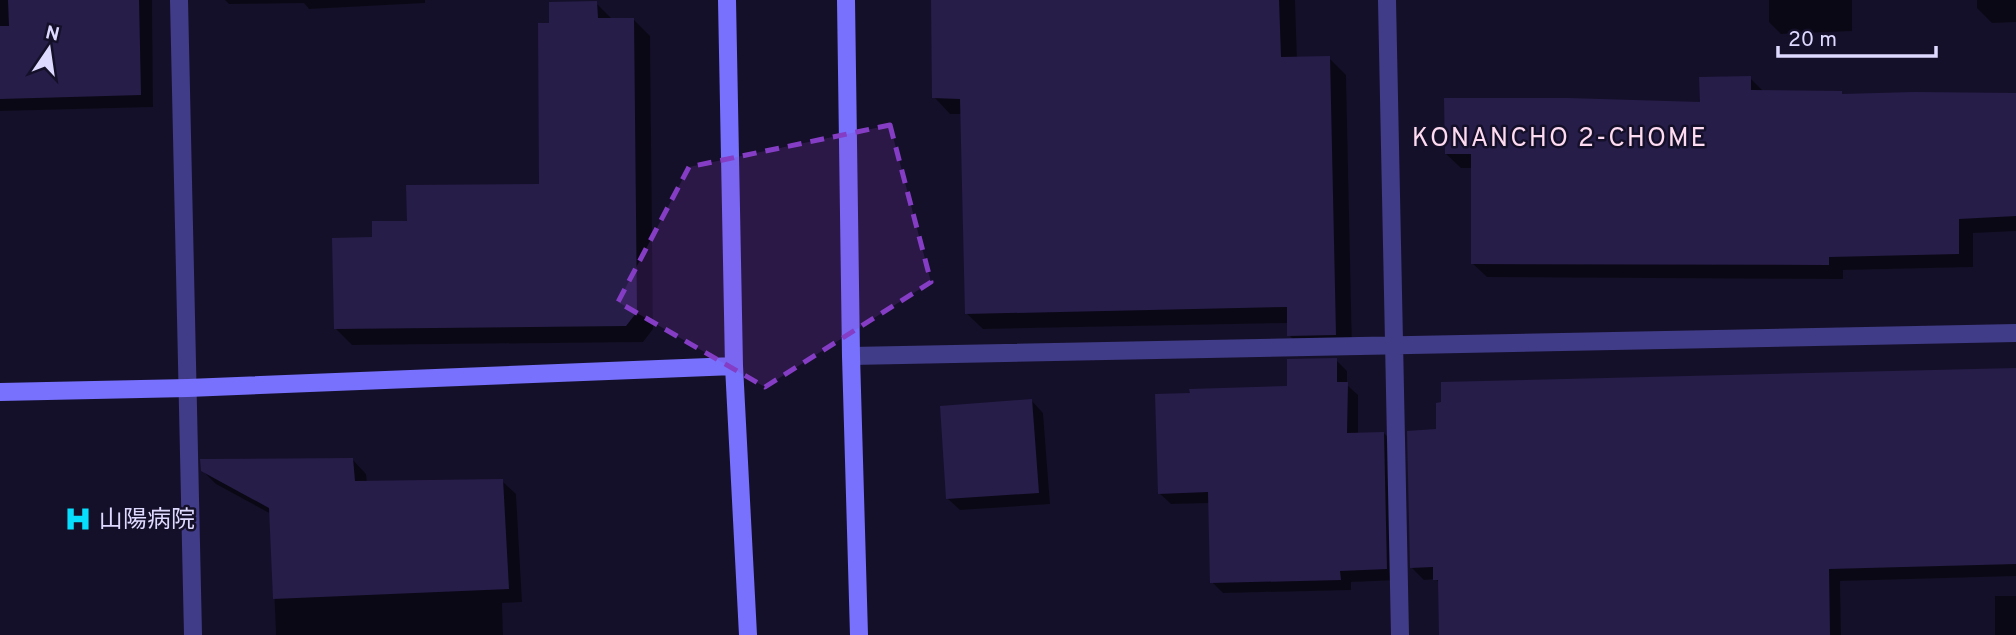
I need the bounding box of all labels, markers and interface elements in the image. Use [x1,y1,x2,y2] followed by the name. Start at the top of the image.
[14,14,84,84] north arrow
[1778,14,1936,58] scale bar
[43,21,62,48] text: N
[1788,27,1837,54] text: 20 m
[1412,123,1708,156] district label: KONANCHO 2-CHOME
[63,504,93,534] hospital icon: 山陽病院
[99,506,195,536] place label: 山陽病院

